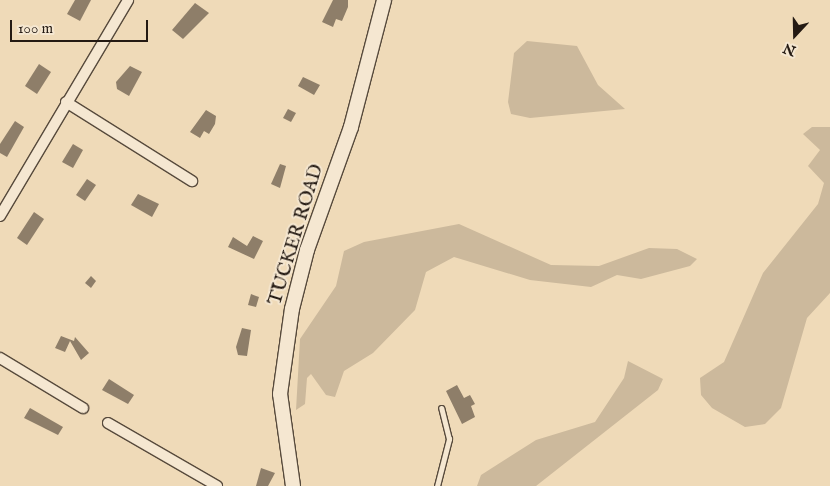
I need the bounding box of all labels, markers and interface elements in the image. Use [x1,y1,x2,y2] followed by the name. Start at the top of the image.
[12,10,150,42] scale bar
[770,10,820,60] north arrow
[18,19,53,38] text: 100 m
[781,38,799,60] text: N
[265,162,329,308] street label: TUCKER ROAD

